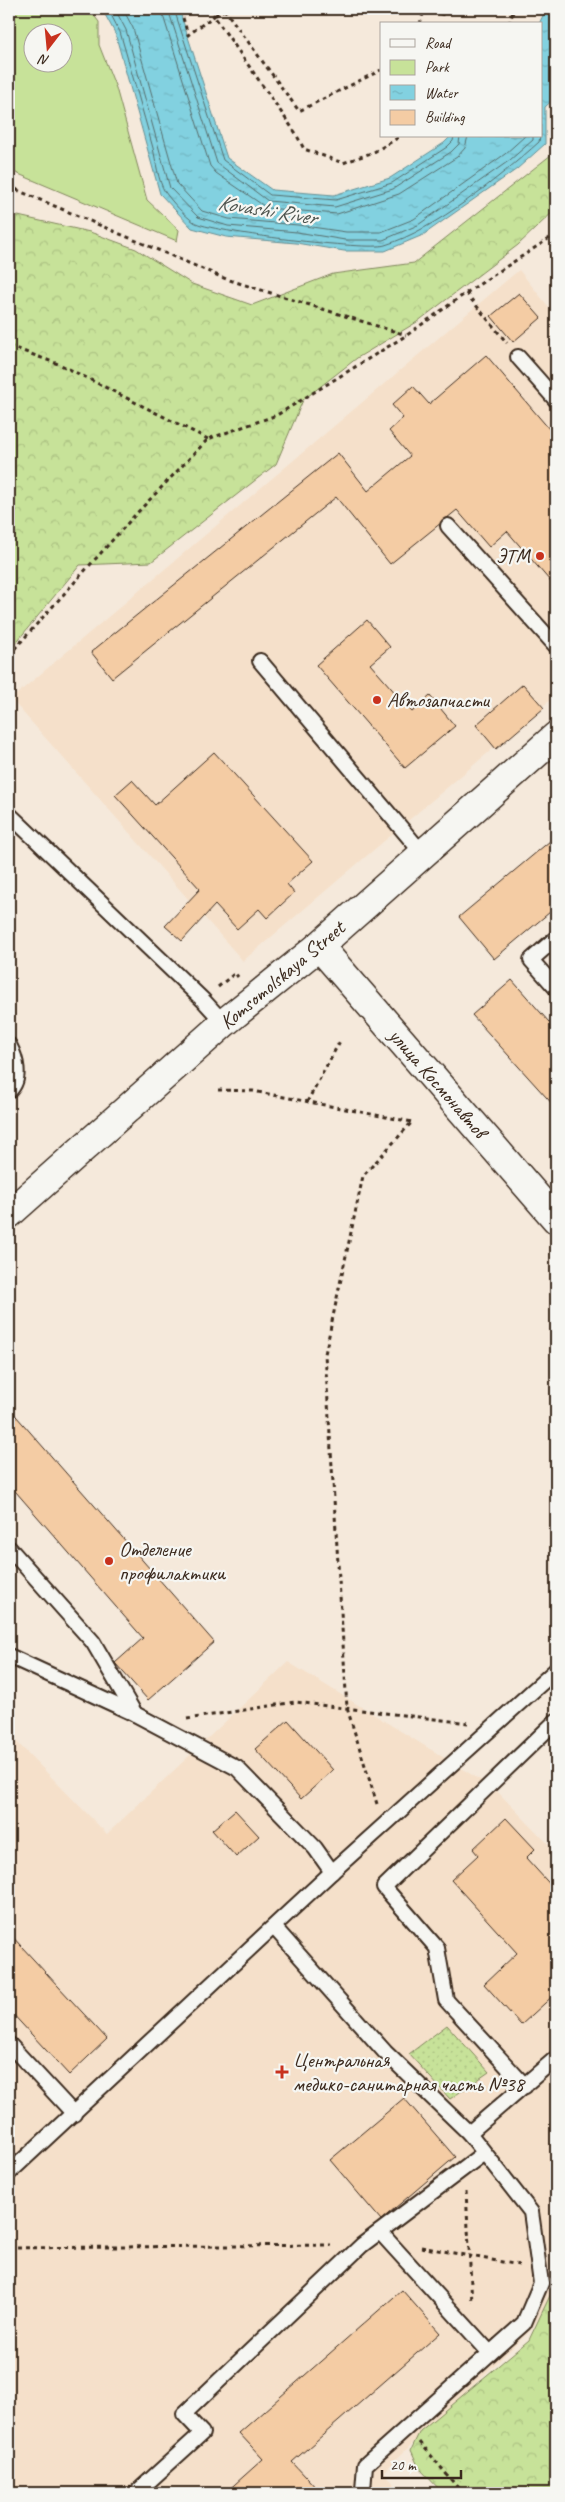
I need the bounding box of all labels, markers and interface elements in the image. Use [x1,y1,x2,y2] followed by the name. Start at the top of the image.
[22,22,72,72] north arrow
[380,22,542,138] legend
[425,34,452,53] text: Road
[36,50,51,69] text: N
[425,58,450,77] text: Park
[425,84,459,103] text: Water
[425,108,465,127] text: Building
[216,188,321,232] water label: Kovashi River
[496,543,532,569] place label: ЭТМ
[534,550,546,562] marker: ЭТМ
[387,687,490,713] place label: Автозапчасти
[371,694,383,706] marker: Автозапчасти
[214,914,351,1035] street label: Komsomolskaya Street
[382,1021,495,1146] street label: улица Космонавтов
[119,1536,227,1586] place label: Отделение профилактики
[103,1555,115,1567] marker: Отделение профилактики
[293,2047,527,2097] place label: Центральная медико-санитарная часть №38
[275,2065,289,2079] marker: Центральная медико-санитарная часть №38
[382,2447,461,2479] scale bar
[390,2456,417,2475] text: 20 m

